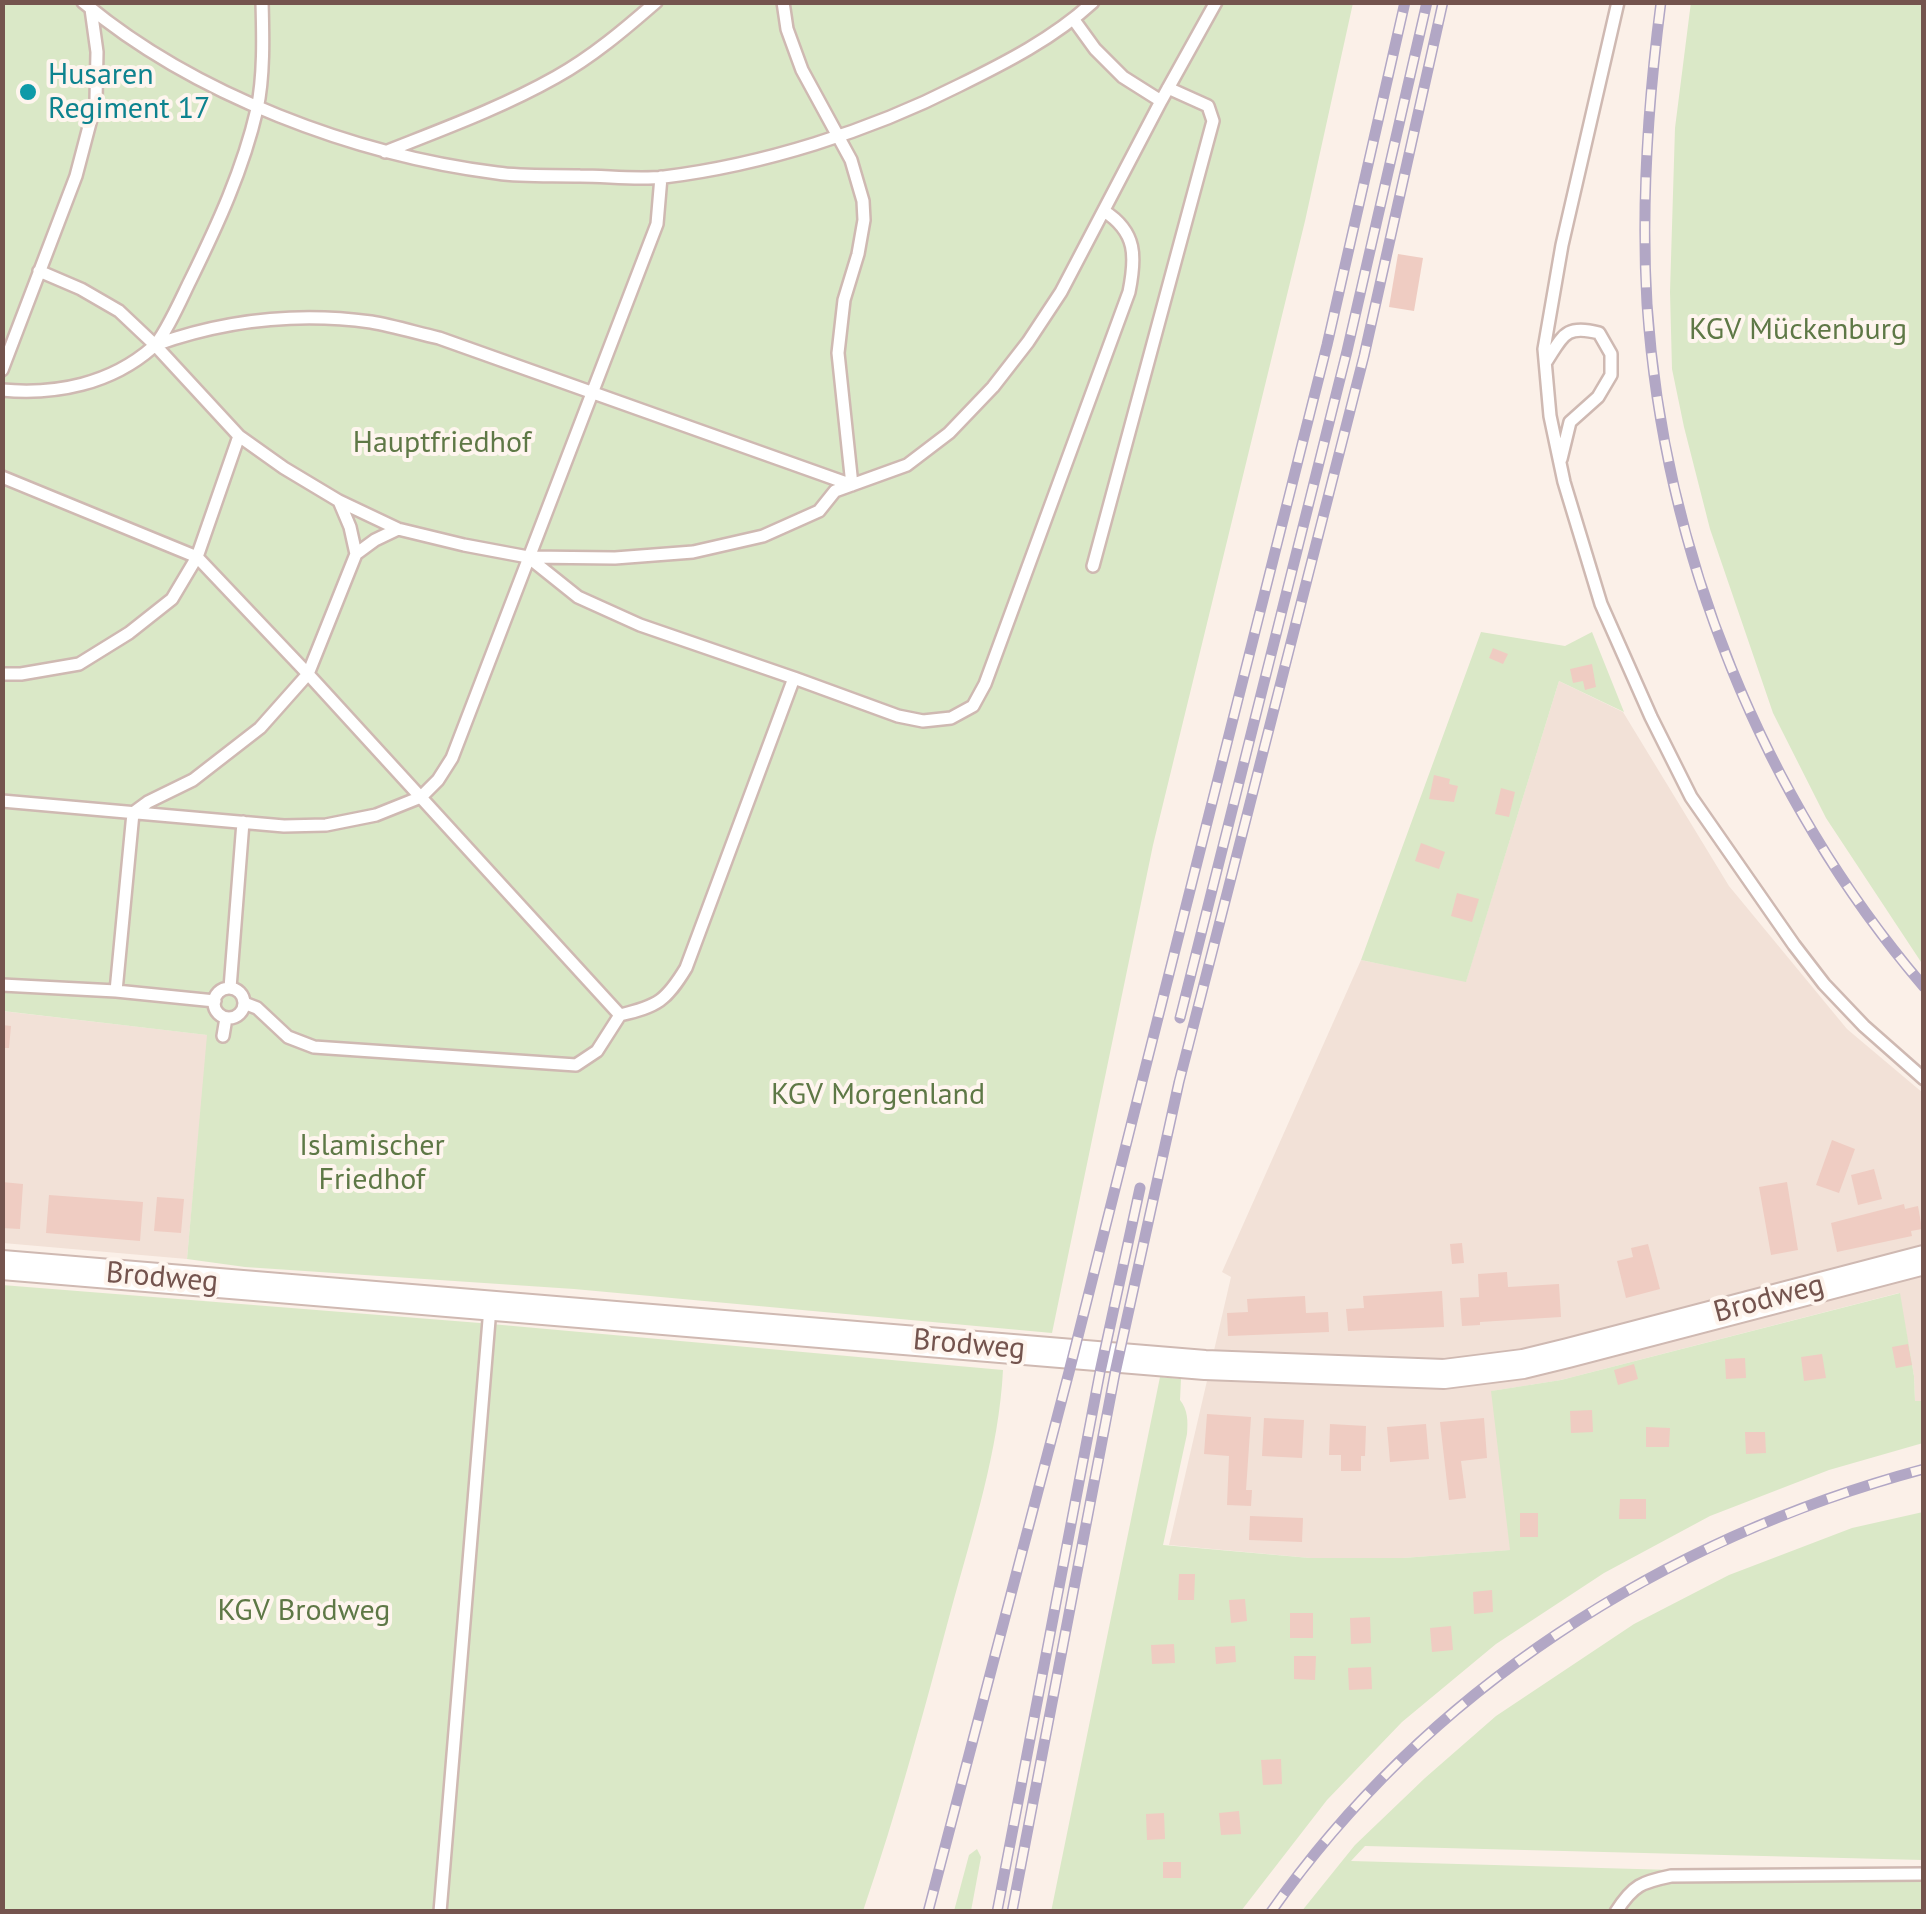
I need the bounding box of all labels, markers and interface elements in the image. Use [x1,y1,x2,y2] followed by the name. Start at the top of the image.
[48,57,210,128] place label: Husaren Regiment 17
[17,81,39,103] marker: Husaren Regiment 17
[1689,312,1907,348] park label: KGV Mückenburg
[353,425,531,461] park label: Hauptfriedhof
[771,1077,985,1113] park label: KGV Morgenland
[299,1128,445,1198] park label: Islamischer Friedhof
[104,1255,220,1301] street label: Brodweg
[1710,1267,1828,1331] street label: Brodweg
[911,1322,1027,1368] street label: Brodweg
[218,1593,390,1629] park label: KGV Brodweg

